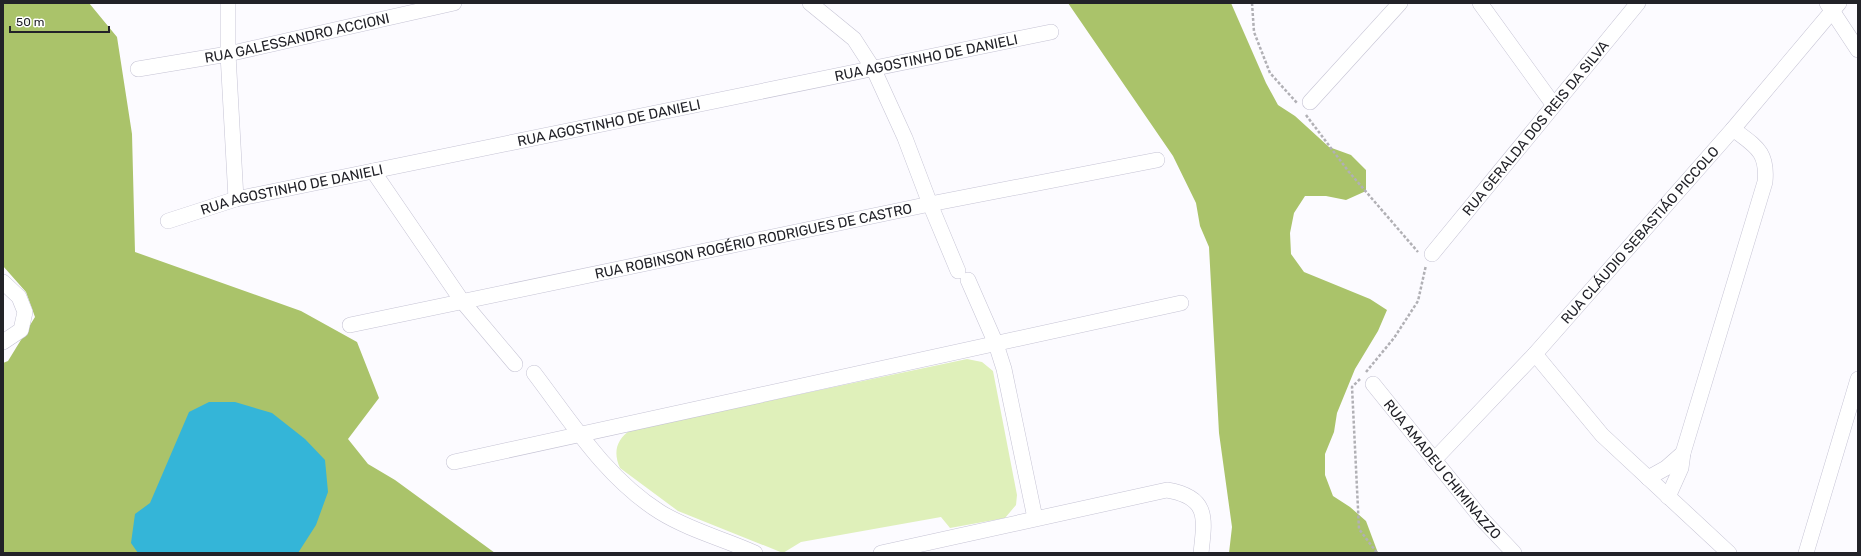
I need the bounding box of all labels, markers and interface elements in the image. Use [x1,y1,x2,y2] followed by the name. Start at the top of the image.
[10,8,109,34] scale bar
[203,10,391,67] street label: RUA GALESSANDRO ACCIONI
[16,15,44,29] text: 50 m
[833,31,1019,85] street label: RUA AGOSTINHO DE DANIELI
[1459,37,1613,219] street label: RUA GERALDA DOS REIS DA SILVA
[516,96,702,150] street label: RUA AGOSTINHO DE DANIELI
[1558,143,1723,327] street label: RUA CLÁUDIO SEBASTIÁO PICCOLO
[199,161,385,219] street label: RUA AGOSTINHO DE DANIELI
[593,200,914,283] street label: RUA ROBINSON ROGÉRIO RODRIGUES DE CASTRO
[1380,396,1504,543] street label: RUA AMADEU CHIMINAZZO

